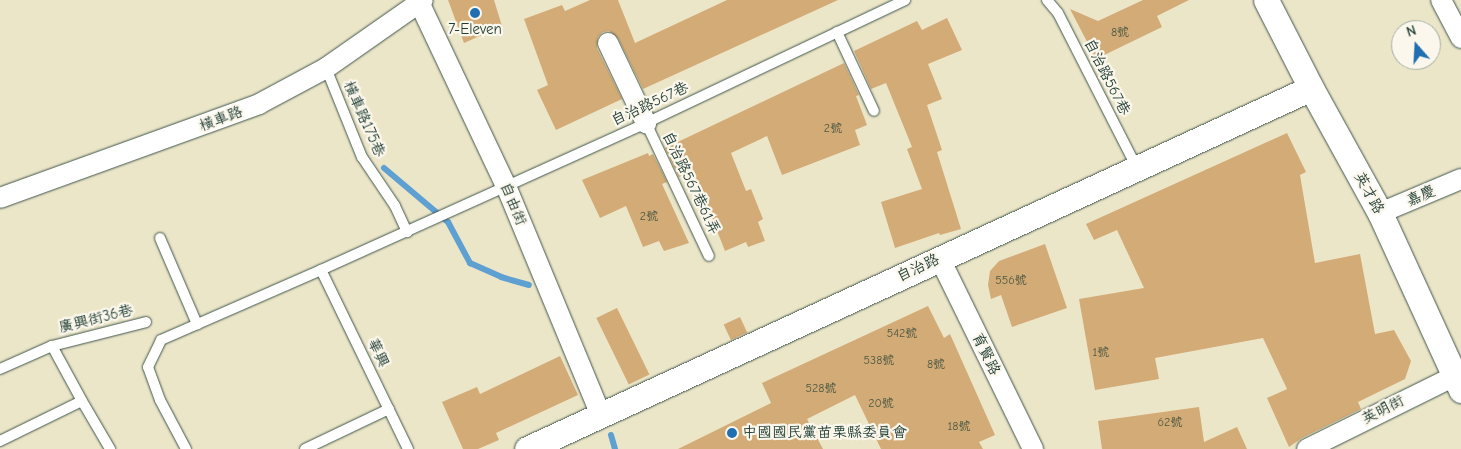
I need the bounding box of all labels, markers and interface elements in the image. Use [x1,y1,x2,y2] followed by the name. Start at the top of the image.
[469,7,481,19] marker: 7-Eleven
[1391,20,1441,70] north arrow
[448,21,502,39] place label: 7-Eleven
[1404,22,1418,41] text: N
[1111,26,1129,40] house number: 8號
[1080,36,1134,118] street label: 自治路567巷
[339,78,389,160] street label: 橫車路175巷
[608,78,692,130] street label: 自治路567巷
[197,103,245,135] street label: 橫車路
[824,122,842,136] house number: 2號
[658,129,724,237] street label: 自治路567巷61弄
[1350,169,1388,217] street label: 英才路
[496,180,530,228] street label: 自由街
[1404,182,1438,210] street label: 嘉慶
[640,210,658,224] house number: 2號
[894,250,942,286] street label: 自治路
[995,274,1027,288] house number: 556號
[57,301,135,337] street label: 廣興街36巷
[887,327,917,341] house number: 542號
[968,330,1004,378] street label: 育賢路
[363,336,393,370] street label: 華興
[1093,346,1109,360] house number: 1號
[864,354,894,368] house number: 538號
[927,358,945,372] house number: 8號
[806,382,836,396] house number: 528號
[1359,392,1407,428] street label: 英明街
[868,397,894,411] house number: 20號
[1158,416,1182,430] house number: 62號
[948,420,970,434] house number: 18號
[742,424,907,442] place label: 中國國民黨苗栗縣委員會
[726,427,738,439] marker: 中國國民黨苗栗縣委員會

